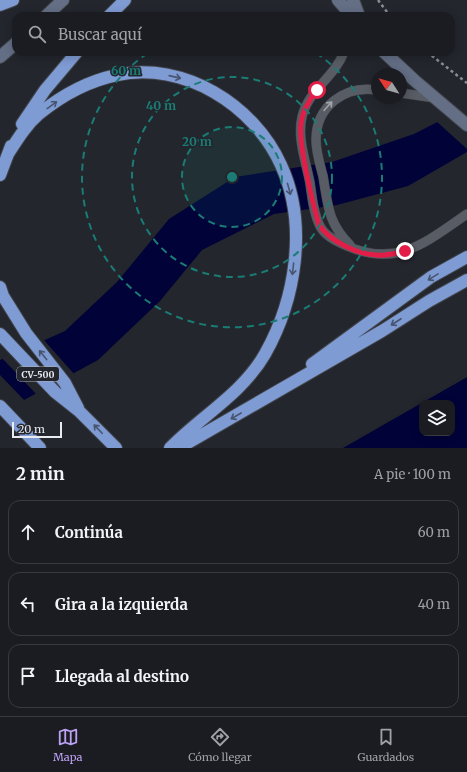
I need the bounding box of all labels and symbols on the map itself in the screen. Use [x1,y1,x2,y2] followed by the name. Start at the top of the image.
[111,63,141,78] text: 60 m
[371,68,407,104] north arrow
[168,74,181,82] one-way arrow
[308,81,326,99] route start
[146,98,176,113] text: 40 m
[47,100,58,109] one-way arrow
[324,101,333,111] one-way arrow
[182,134,212,149] text: 20 m
[225,170,239,184] centre of rings
[286,182,293,195] one-way arrow
[396,242,414,260] route end
[289,262,297,275] one-way arrow
[427,273,439,281] one-way arrow
[390,319,402,327] one-way arrow
[38,350,47,361] one-way arrow
[17,367,59,381] road number: CV-500
[230,413,242,421] one-way arrow
[12,420,62,439] scale bar
[93,424,102,434] one-way arrow

